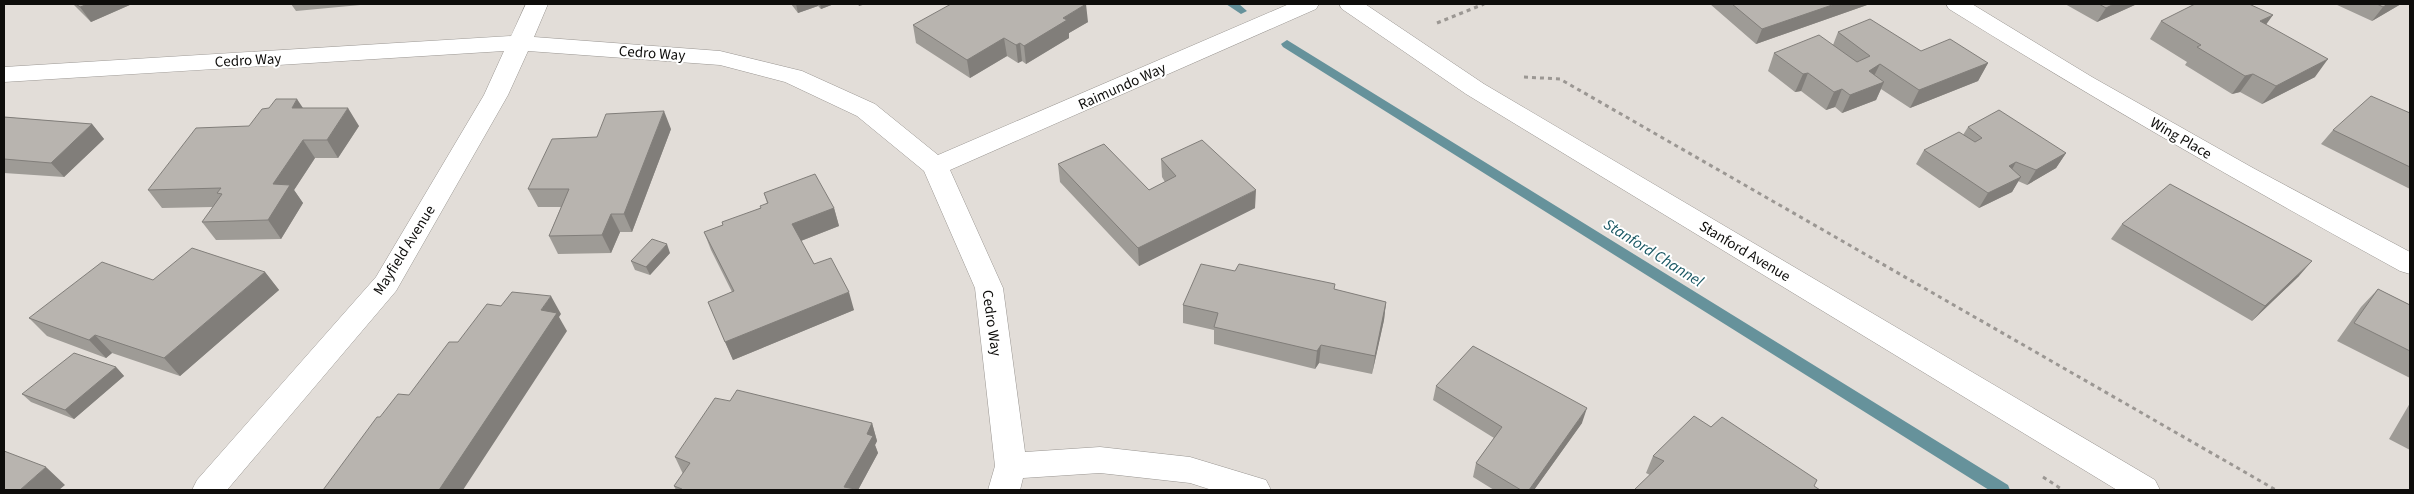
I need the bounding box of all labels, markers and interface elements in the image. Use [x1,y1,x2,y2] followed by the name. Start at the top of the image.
[618,41,686,66] street label: Cedro Way
[214,48,282,73] street label: Cedro Way
[1075,58,1169,115] street label: Raimundo Way
[2146,112,2215,165] street label: Wing Place
[368,201,440,299] street label: Mayfield Avenue
[1599,213,1708,292] water label: Stanford Channel
[1695,216,1794,287] street label: Stanford Avenue
[976,289,1007,358] street label: Cedro Way

